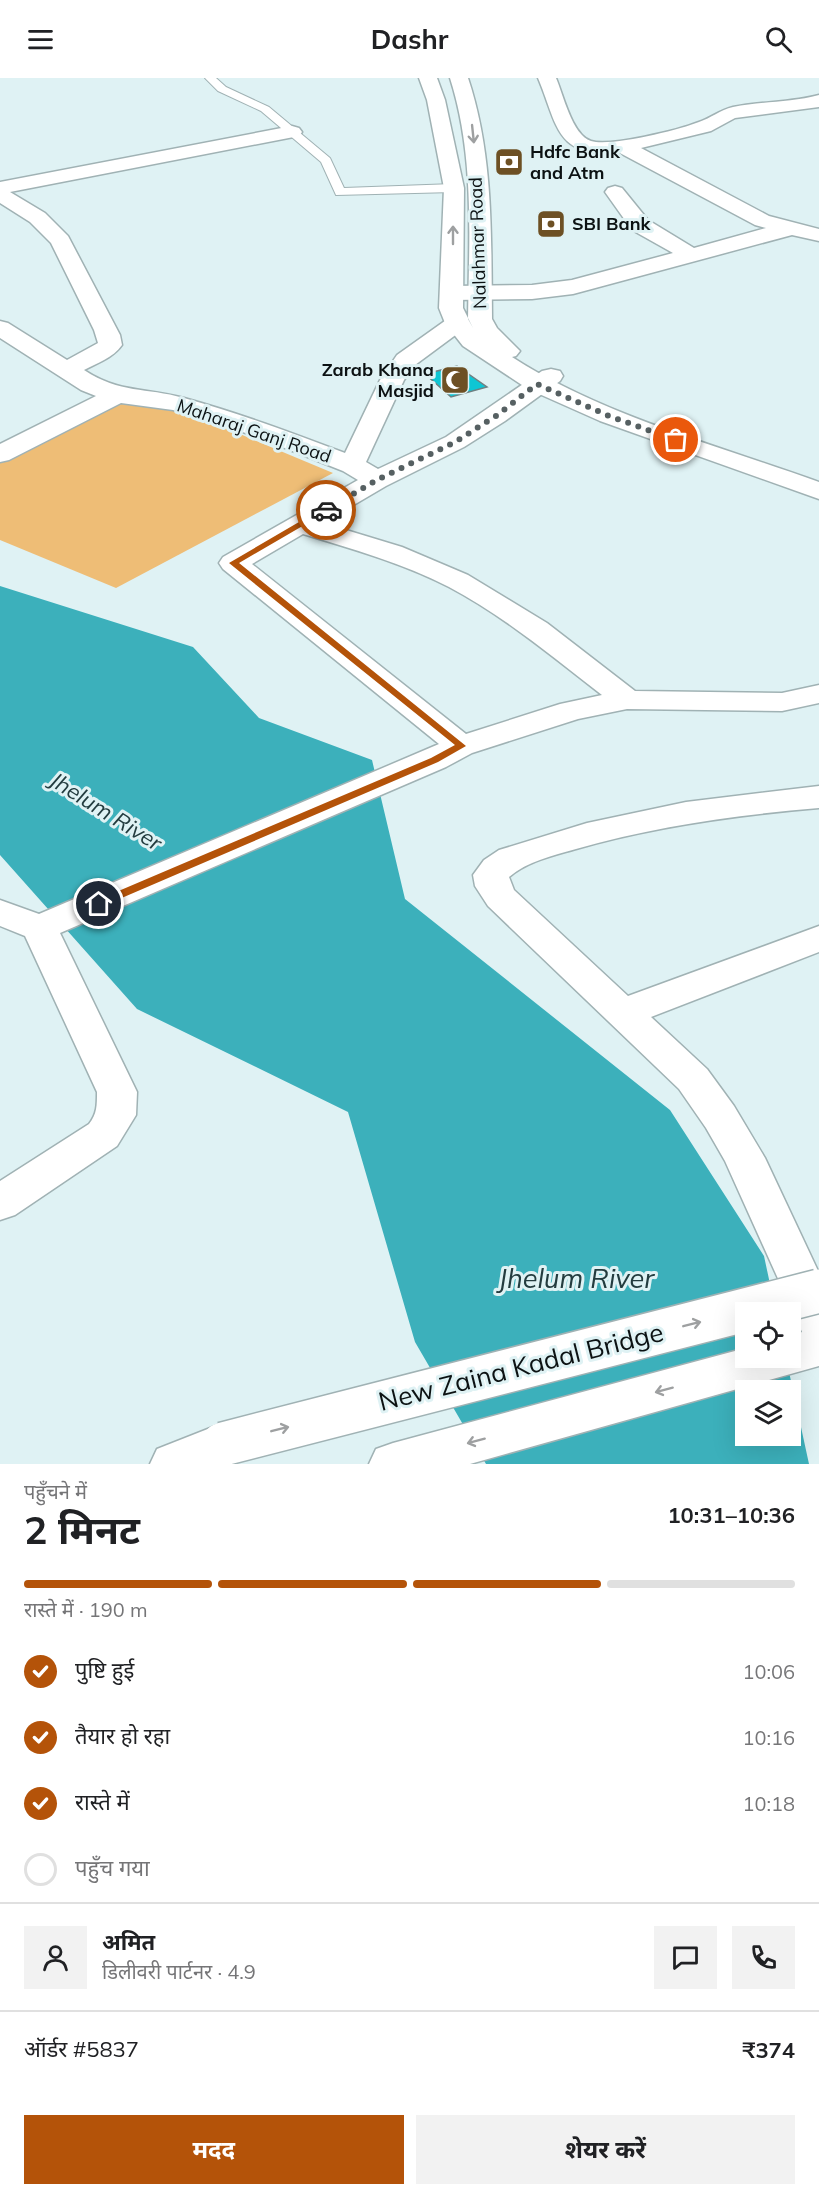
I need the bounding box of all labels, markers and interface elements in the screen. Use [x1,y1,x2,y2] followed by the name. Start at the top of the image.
[371,22,448,56] text: Dashr
[24,23,57,56] icon: menu
[762,23,795,56] icon: search
[468,124,479,144] one-way arrow
[530,140,621,184] place label: Hdfc Bank and Atm
[493,146,525,178] bank icon: Hdfc Bank and Atm
[464,177,491,309] street label: Nalahmar Road
[535,208,567,240] bank icon: SBI Bank
[572,212,652,235] place label: SBI Bank
[447,225,459,245] one-way arrow
[322,358,434,402] place label: Zarab Khana Masjid
[439,364,471,396] mosque icon: Zarab Khana Masjid
[174,393,334,468] street label: Maharaj Ganj Road
[650,414,701,465] pin
[659,423,692,456] icon: bag
[296,480,356,540] courier
[310,494,343,527] icon: car
[43,764,168,857] water label: Jhelum River
[73,878,124,929] pin
[82,887,115,920] icon: home
[496,1261,655,1295] water label: Jhelum River
[735,1302,801,1446] map controls
[735,1302,801,1368] button: locate
[375,1315,667,1418] street label: New Zaina Kadal Bridge
[683,1317,702,1329] one-way arrow
[735,1380,801,1446] button: layers
[655,1384,674,1396] one-way arrow
[270,1423,289,1435] one-way arrow
[467,1436,486,1448] one-way arrow
[24,1479,87,1504] text: पहुँचने में
[667,1501,795,1529] text: 10:31–10:36
[24,1505,140,1554] text: 2 मिनट
[24,1597,148,1622] text: रास्ते में · 190 m
[24,1655,57,1688] icon: check
[75,1656,134,1684] text: पुष्टि हुई
[742,1659,795,1684] text: 10:06
[24,1721,57,1754] icon: check
[75,1722,170,1750] text: तैयार हो रहा
[742,1725,795,1750] text: 10:16
[24,1787,57,1820] icon: check
[75,1788,130,1816] text: रास्ते में
[742,1791,795,1816] text: 10:18
[75,1854,150,1882] text: पहुँच गया
[24,1926,87,1989] button: person
[654,1926,717,1989] button: chat
[732,1926,795,1989] button: phone
[102,1928,155,1956] text: अमित
[102,1959,256,1984] text: डिलीवरी पार्टनर · 4.9
[24,2035,139,2063] text: ऑर्डर #5837
[742,2036,795,2064] text: ₹374
[24,2115,404,2184] button: मदद
[416,2115,795,2184] button: शेयर करें

